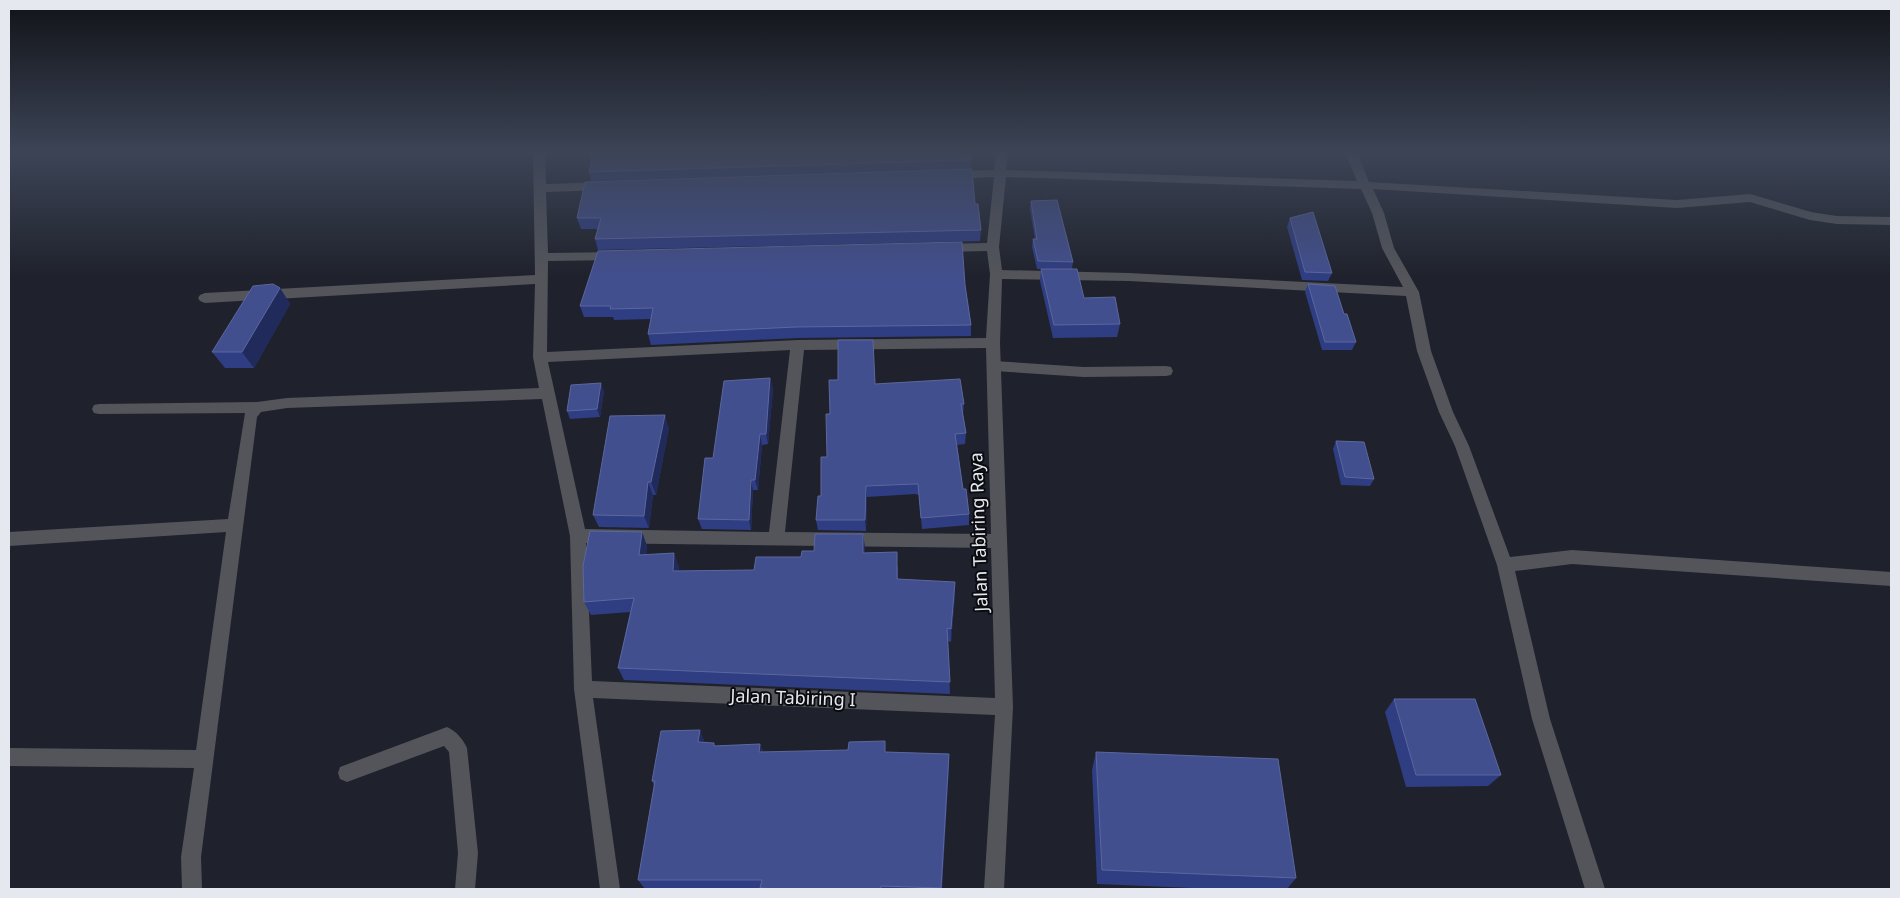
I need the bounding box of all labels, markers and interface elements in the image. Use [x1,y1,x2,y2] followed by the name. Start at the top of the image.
[963,452,993,614] street label: Jalan Tabiring Raya
[728,683,856,711] street label: Jalan Tabiring I

